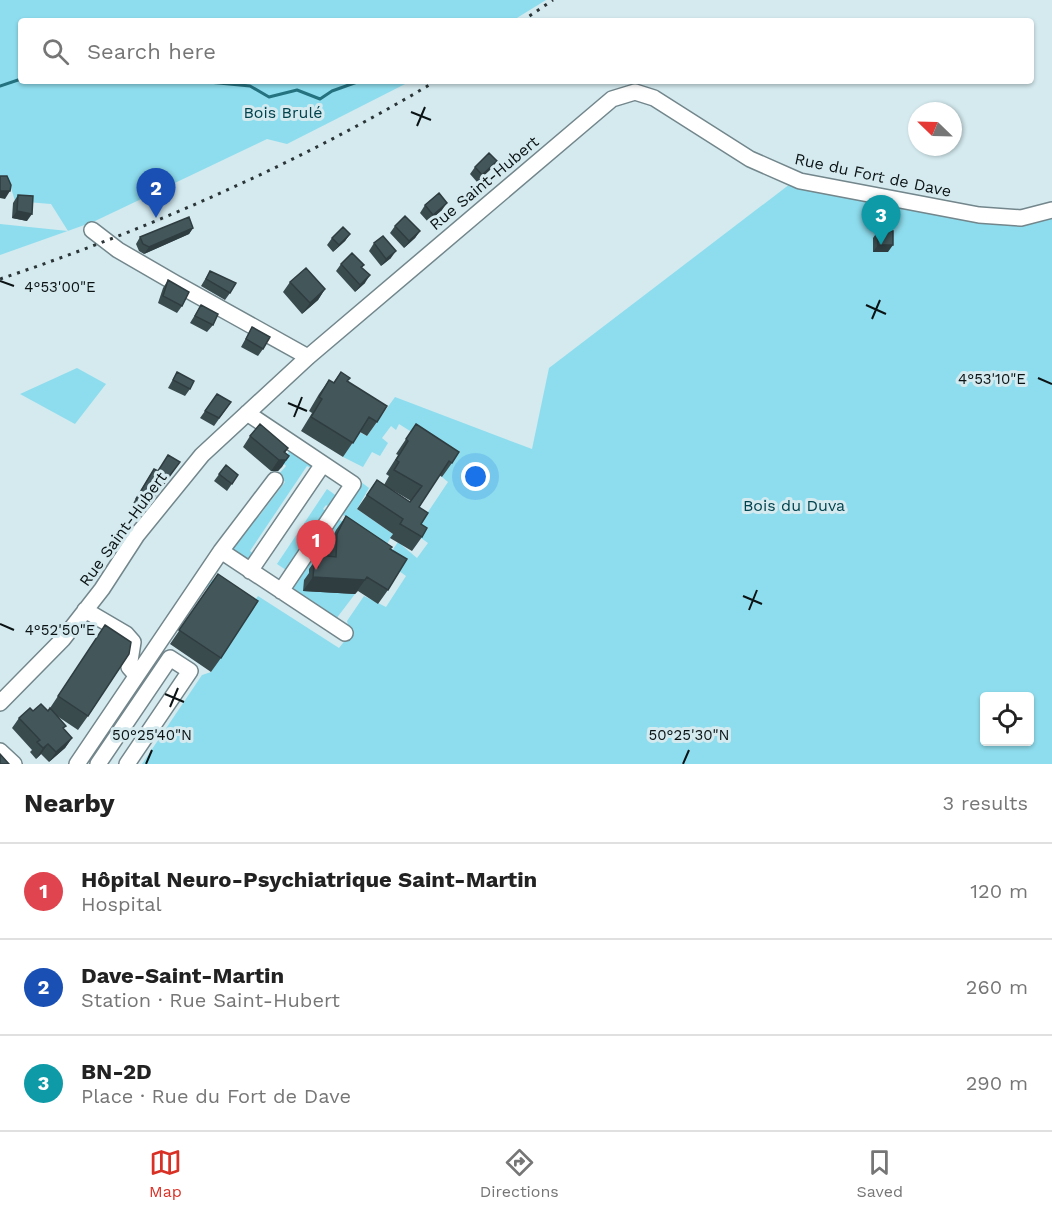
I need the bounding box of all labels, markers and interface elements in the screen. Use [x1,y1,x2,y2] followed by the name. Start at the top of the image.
[18,18,1034,84] search box
[39,35,72,68] icon: search
[87,39,216,64] text: Search here
[908,102,962,156] north arrow
[243,103,323,122] park label: Bois Brulé
[426,132,543,234] street label: Rue Saint-Hubert
[793,149,953,201] street label: Rue du Fort de Dave
[136,168,176,218] pin: 2
[862,196,900,245] pin: 3
[24,278,96,296] text: 4°53'00"E
[958,370,1026,388] text: 4°53'10"E
[461,462,490,491] your location
[75,468,171,590] street label: Rue Saint-Hubert
[743,496,845,515] park label: Bois du Duva
[296,520,336,570] pin: 1
[25,621,95,639] text: 4°52'50"E
[980,692,1034,746] map controls
[980,692,1034,746] button: locate
[112,726,192,744] text: 50°25'40"N
[648,726,730,744] text: 50°25'30"N
[24,788,115,818] text: Nearby
[943,791,1028,815] text: 3 results
[81,867,537,892] text: Hôpital Neuro-Psychiatrique Saint-Martin
[39,879,48,903] text: 1
[970,879,1028,903] text: 120 m
[81,892,162,916] text: Hospital
[81,963,284,988] text: Dave-Saint-Martin
[38,975,49,999] text: 2
[966,975,1028,999] text: 260 m
[81,988,340,1012] text: Station · Rue Saint-Hubert
[81,1059,152,1084] text: BN-2D
[38,1071,49,1095] text: 3
[966,1071,1028,1095] text: 290 m
[81,1084,351,1108] text: Place · Rue du Fort de Dave
[149,1146,182,1201] tab: Map
[480,1146,559,1201] tab: Directions
[857,1146,903,1201] tab: Saved

